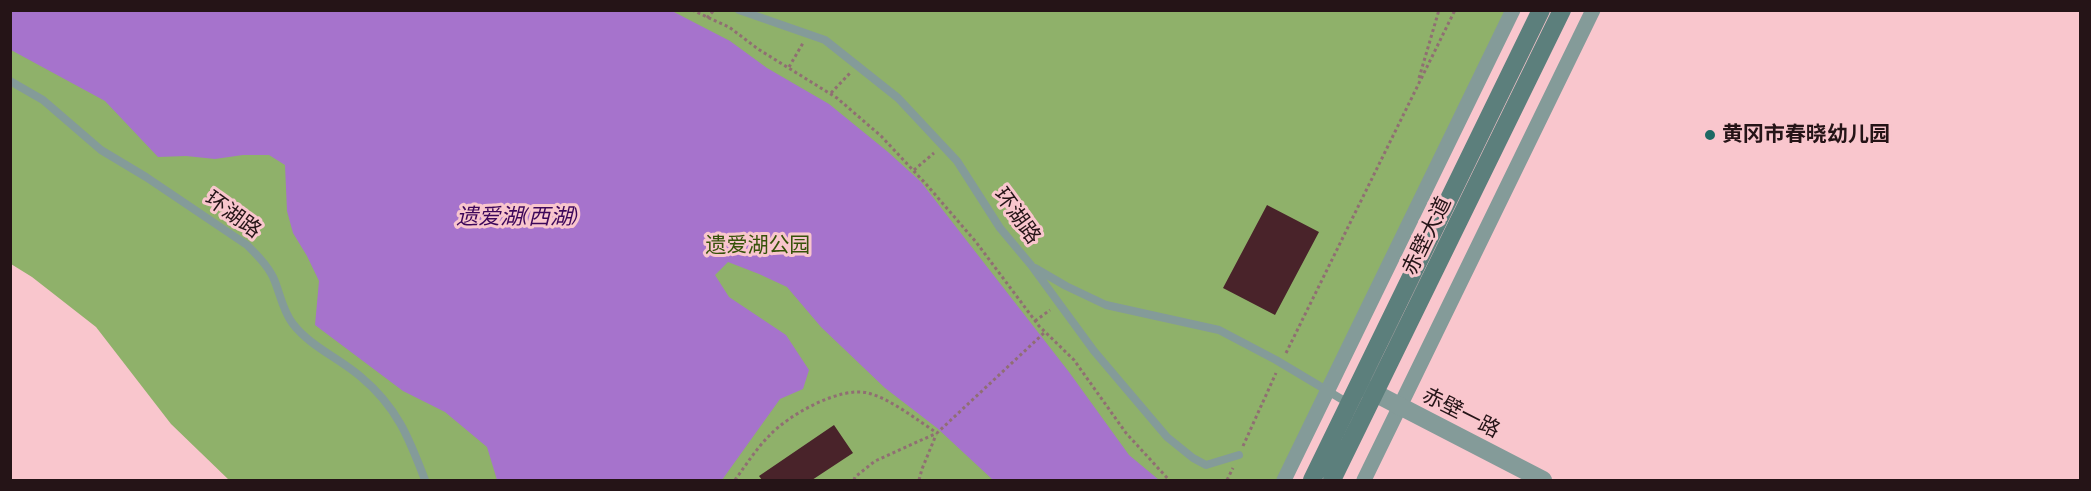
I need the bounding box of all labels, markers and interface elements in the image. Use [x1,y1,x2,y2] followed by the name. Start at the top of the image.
[1722,122,1890,148] place label: 黄冈市春晓幼儿园
[1703,128,1717,142] marker: 黄冈市春晓幼儿园
[988,183,1046,249] street label: 环湖路
[200,186,266,244] street label: 环湖路
[1397,193,1457,279] street label: 赤壁大道
[456,204,578,230] water label: 遗爱湖(西湖)
[706,233,810,259] park label: 遗爱湖公园
[1418,383,1504,443] street label: 赤壁一路

